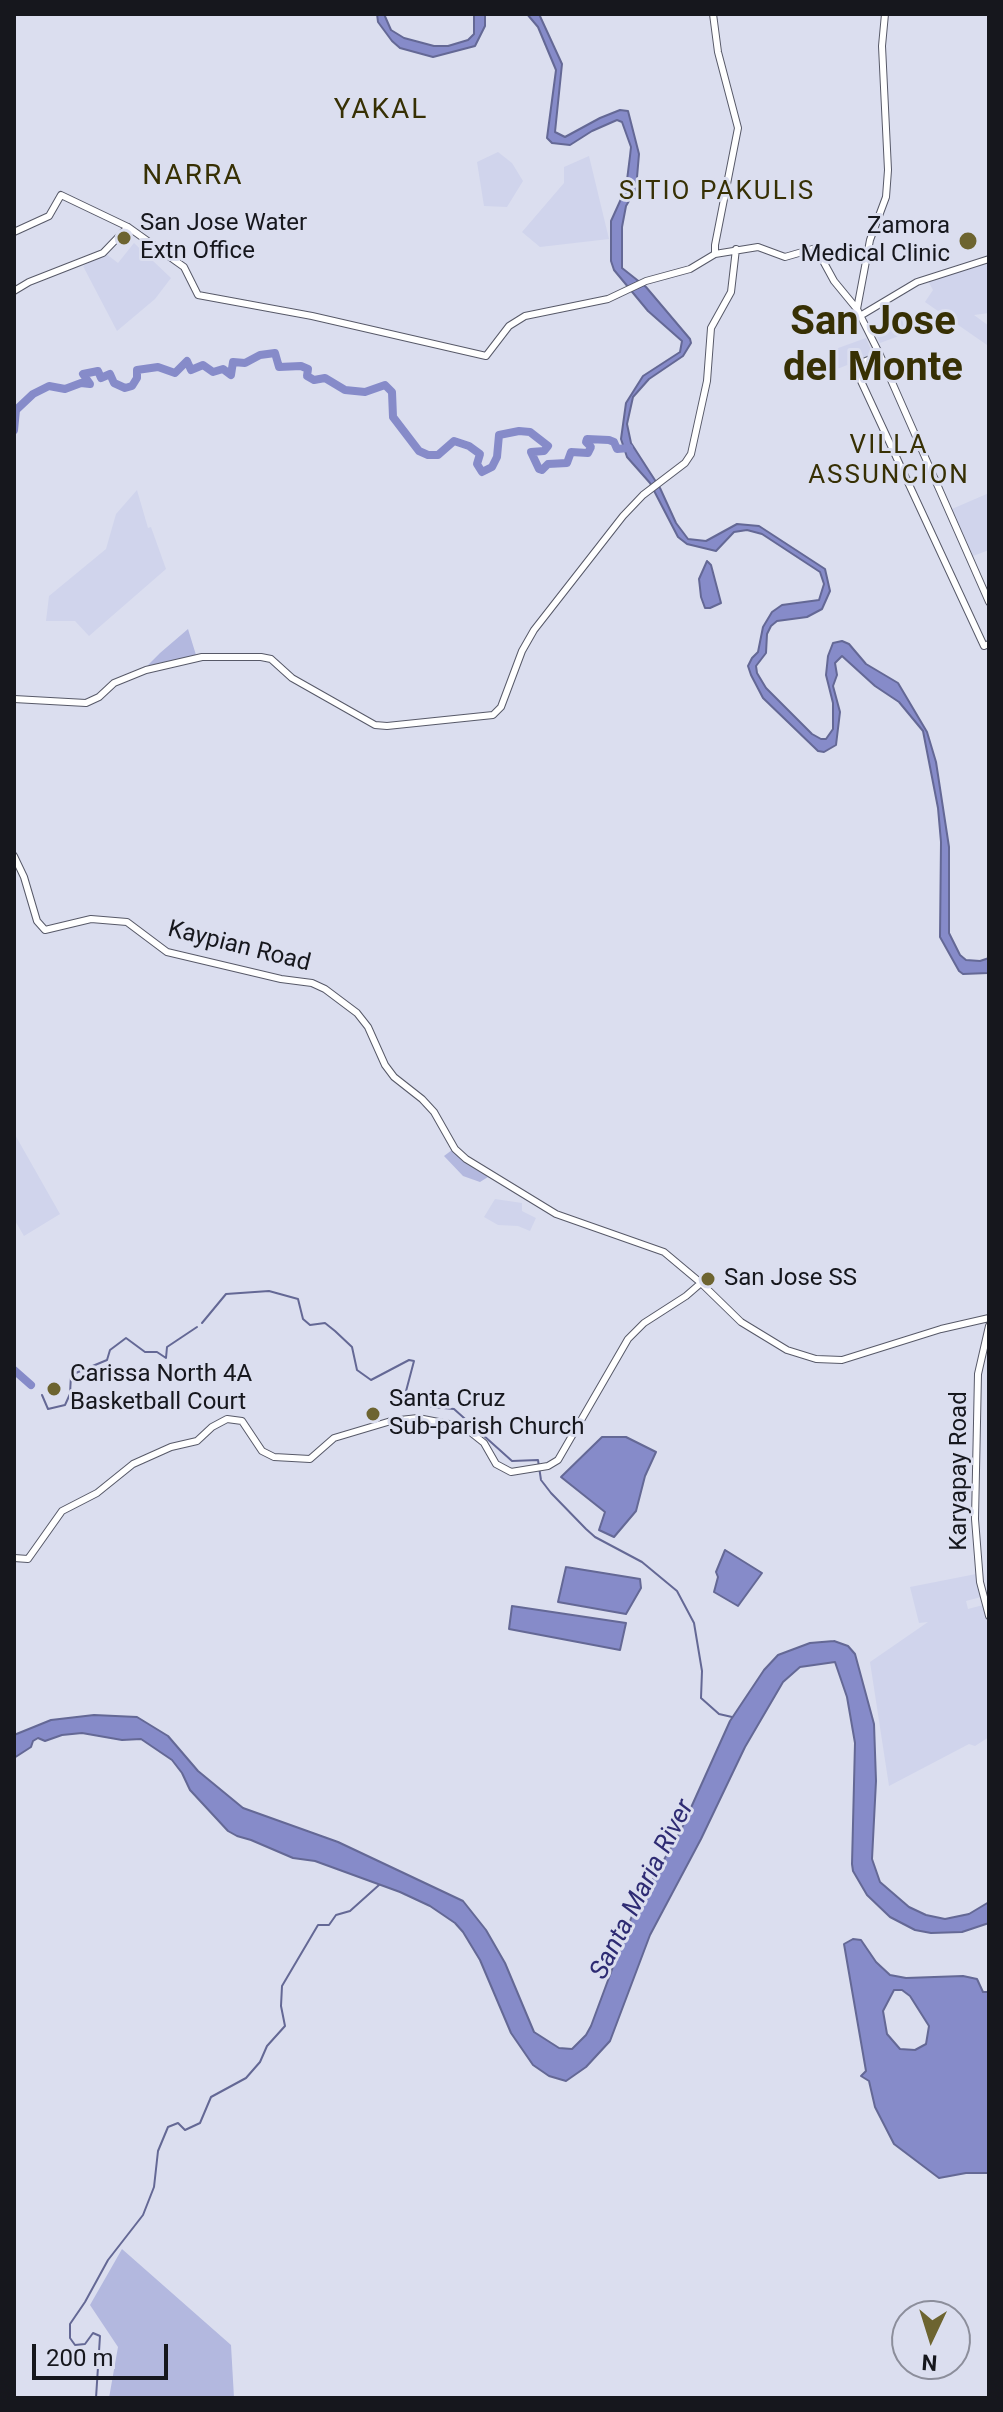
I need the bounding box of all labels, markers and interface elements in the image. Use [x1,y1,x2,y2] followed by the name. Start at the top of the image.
[334,94,428,128] district label: YAKAL
[142,160,244,194] district label: NARRA
[619,176,815,208] district label: SITIO PAKULIS
[140,210,307,266] place label: San Jose Water Extn Office
[801,213,950,269] place label: Zamora Medical Clinic
[115,229,133,247] marker: San Jose Water Extn Office
[957,230,979,252] marker: Zamora Medical Clinic
[783,300,963,394] district label: San Jose del Monte
[808,430,970,492] district label: VILLA ASSUNCION
[165,915,313,979] street label: Kaypian Road
[724,1265,857,1293] place label: San Jose SS
[699,1270,717,1288] marker: San Jose SS
[70,1361,252,1417] place label: Carissa North 4A Basketball Court
[45,1380,63,1398] marker: Carissa North 4A Basketball Court
[389,1386,584,1442] place label: Santa Cruz Sub-parish Church
[946,1391,974,1551] street label: Karyapay Road
[364,1405,382,1423] marker: Santa Cruz Sub-parish Church
[584,1795,702,1985] water label: Santa Maria River
[891,2300,971,2380] north arrow
[36,2328,172,2378] scale bar
[46,2344,113,2372] text: 200 m
[921,2349,938,2375] text: N

